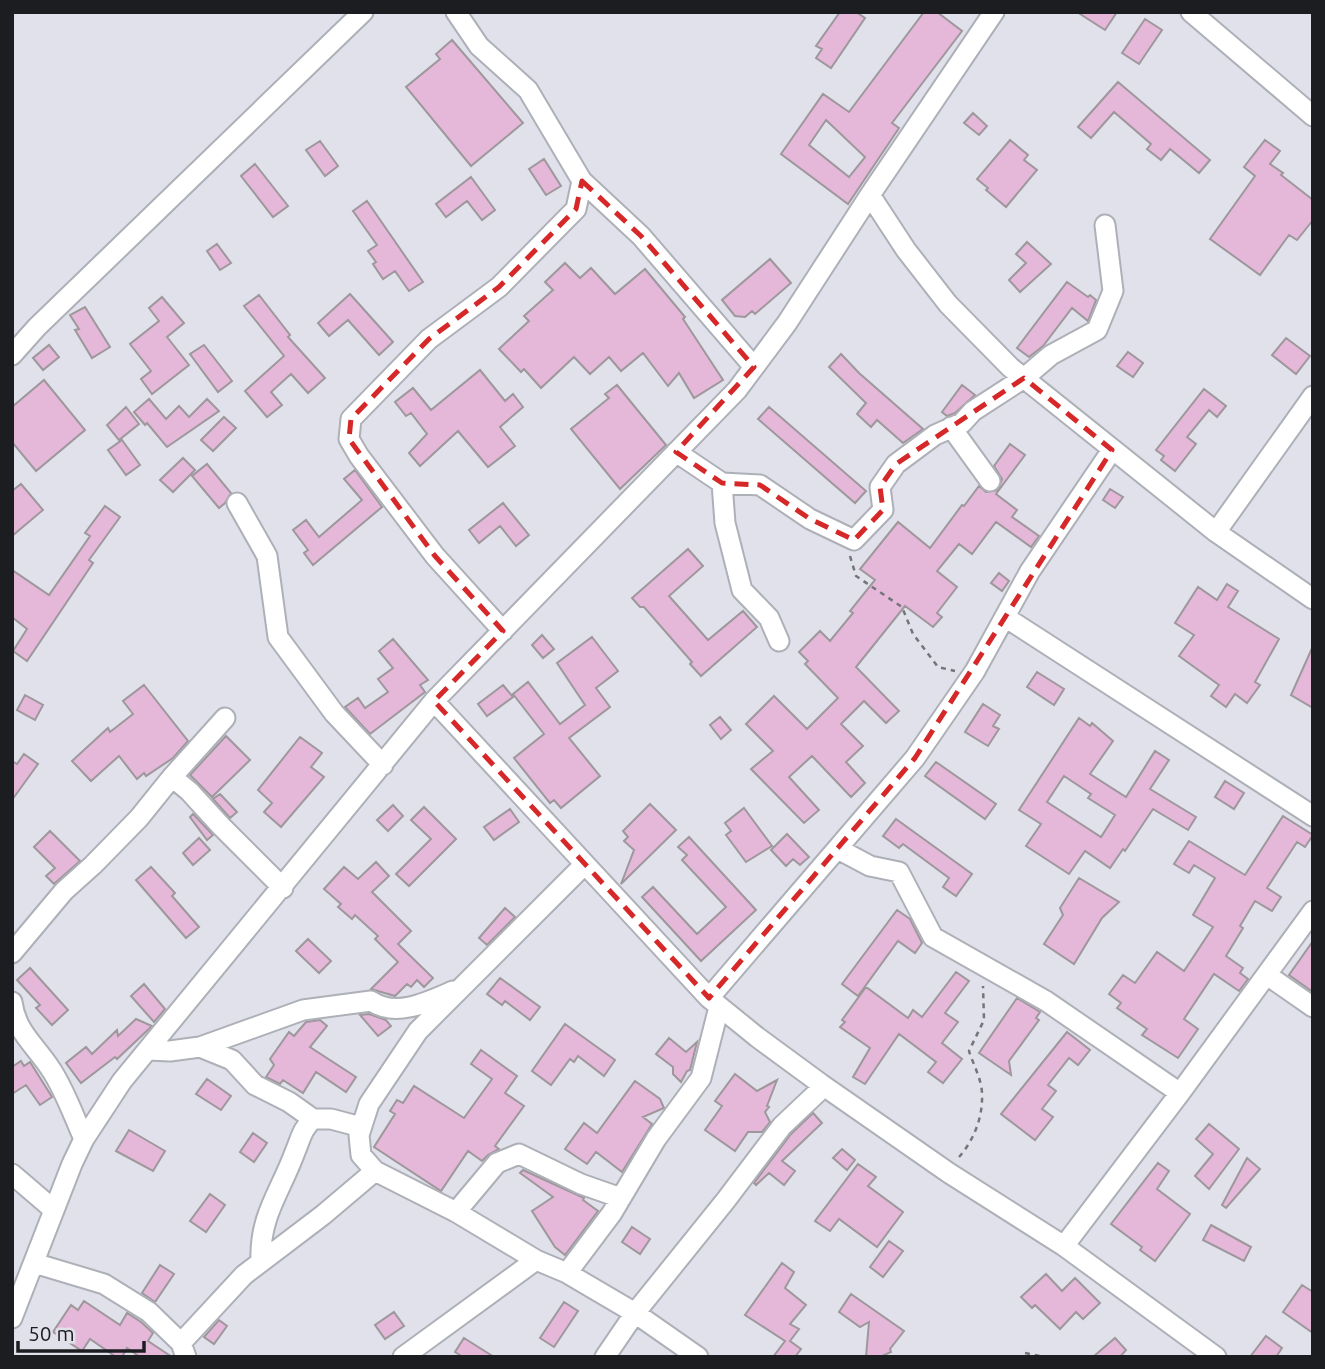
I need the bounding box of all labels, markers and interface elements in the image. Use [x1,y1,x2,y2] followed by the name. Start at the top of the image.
[18,1310,144,1354] scale bar
[28,1321,75,1345] text: 50 m

